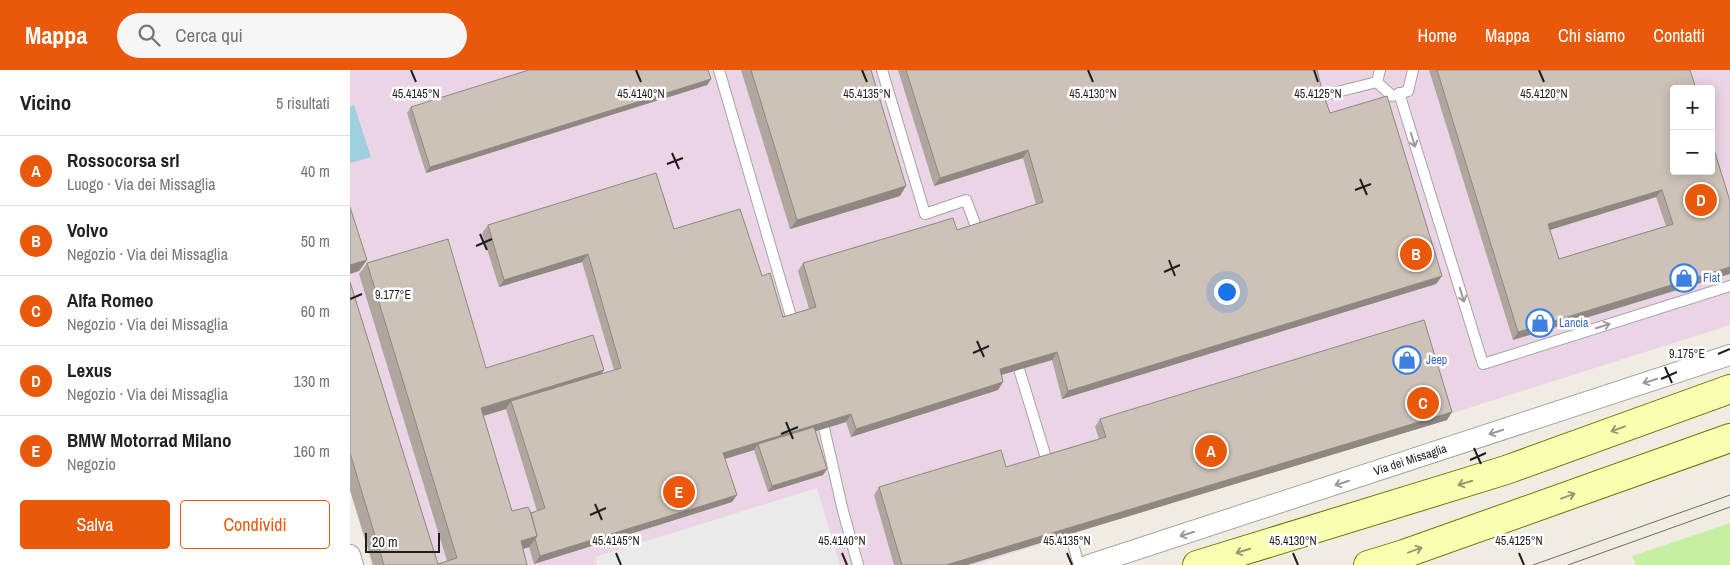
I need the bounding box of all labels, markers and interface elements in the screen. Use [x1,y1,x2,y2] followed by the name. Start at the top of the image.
[117,13,467,58] search box
[25,19,87,51] text: Mappa
[135,21,163,49] icon: search
[175,22,243,48] text: Cerca qui
[1418,23,1457,48] text: Home
[1485,23,1530,48] text: Mappa
[1558,23,1625,48] text: Chi siamo
[1653,23,1705,48] text: Contatti
[1670,85,1715,175] map controls
[1670,85,1715,130] button: +
[392,86,440,102] text: 45.4145°N
[617,86,665,102] text: 45.4140°N
[843,86,891,102] text: 45.4135°N
[1069,86,1117,102] text: 45.4130°N
[1294,86,1342,102] text: 45.4125°N
[1520,86,1568,102] text: 45.4120°N
[20,88,71,117] text: Vicino
[276,92,330,114] text: 5 risultati
[1670,130,1715,175] button: −
[1409,131,1419,147] one-way arrow
[67,147,180,173] text: Rossocorsa srl
[31,160,41,182] text: A
[301,160,330,182] text: 40 m
[67,173,216,195] text: Luogo · Via dei Missaglia
[1685,181,1717,219] pin: D
[67,217,108,243] text: Volvo
[31,230,41,252] text: B
[301,230,330,252] text: 50 m
[1400,235,1432,273] pin: B
[67,243,228,265] text: Negozio · Via dei Missaglia
[1669,263,1699,293] shop icon: Fiat
[1703,270,1720,286] place label: Fiat
[1214,279,1240,305] your location
[67,287,154,313] text: Alfa Romeo
[375,287,411,303] text: 9.177°E
[1457,287,1467,303] one-way arrow
[31,300,41,322] text: C
[301,300,330,322] text: 60 m
[1525,308,1555,338] shop icon: Lancia
[67,313,228,335] text: Negozio · Via dei Missaglia
[1559,315,1589,331] place label: Lancia
[1594,321,1610,330] one-way arrow
[1392,345,1422,375] shop icon: Jeep
[1669,346,1705,362] text: 9.175°E
[1426,352,1447,368] place label: Jeep
[67,357,112,383] text: Lexus
[31,370,41,392] text: D
[294,370,330,392] text: 130 m
[1643,377,1659,387] one-way arrow
[67,383,228,405] text: Negozio · Via dei Missaglia
[1407,384,1439,422] pin: C
[1611,425,1627,434] one-way arrow
[67,427,231,453] text: BMW Motorrad Milano
[1488,428,1504,438] one-way arrow
[1195,432,1227,470] pin: A
[32,440,40,462] text: E
[294,440,330,462] text: 160 m
[1372,440,1449,479] street label: Via dei Missaglia
[67,453,116,475] text: Negozio
[663,473,695,511] pin: E
[1457,478,1473,488] one-way arrow
[1334,479,1350,488] one-way arrow
[1560,491,1575,500] one-way arrow
[20,500,170,549] button: Salva
[180,500,330,549] button: Condividi
[365,530,440,553] scale bar
[1180,530,1196,539] one-way arrow
[372,533,398,551] text: 20 m
[592,533,640,549] text: 45.4145°N
[818,533,866,549] text: 45.4140°N
[1043,533,1091,549] text: 45.4135°N
[1269,533,1317,549] text: 45.4130°N
[1495,533,1543,549] text: 45.4125°N
[1406,545,1422,555] one-way arrow
[1235,547,1251,556] one-way arrow

